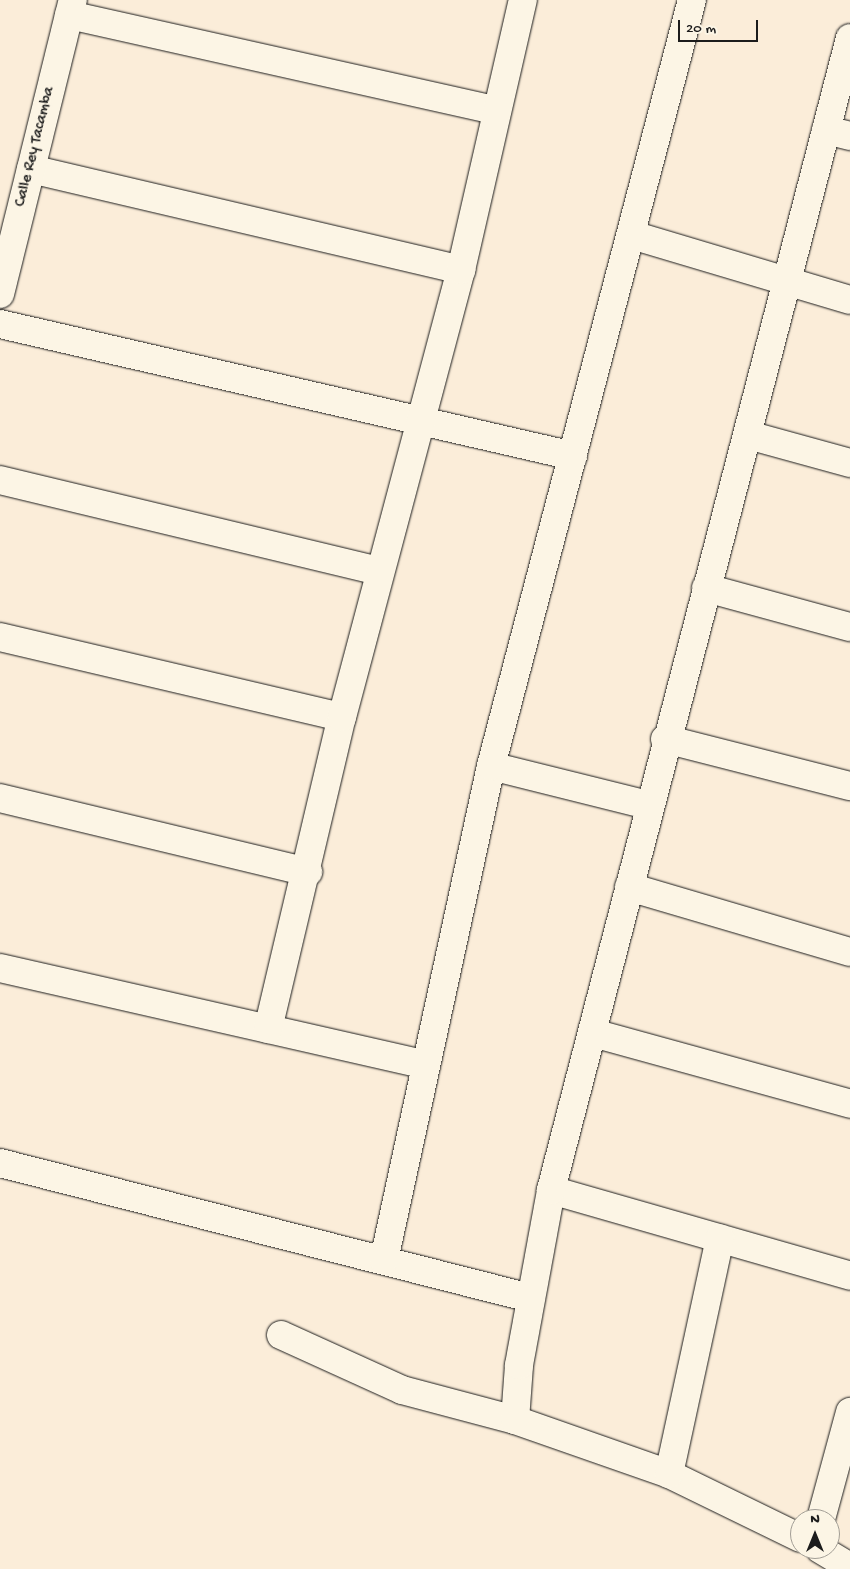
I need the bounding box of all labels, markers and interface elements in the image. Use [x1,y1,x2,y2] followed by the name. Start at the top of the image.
[680,10,760,42] scale bar
[686,20,716,38] text: 20 m
[12,85,60,209] street label: Calle Rey Tacamba
[790,1509,840,1559] north arrow
[810,1511,820,1528] text: N

